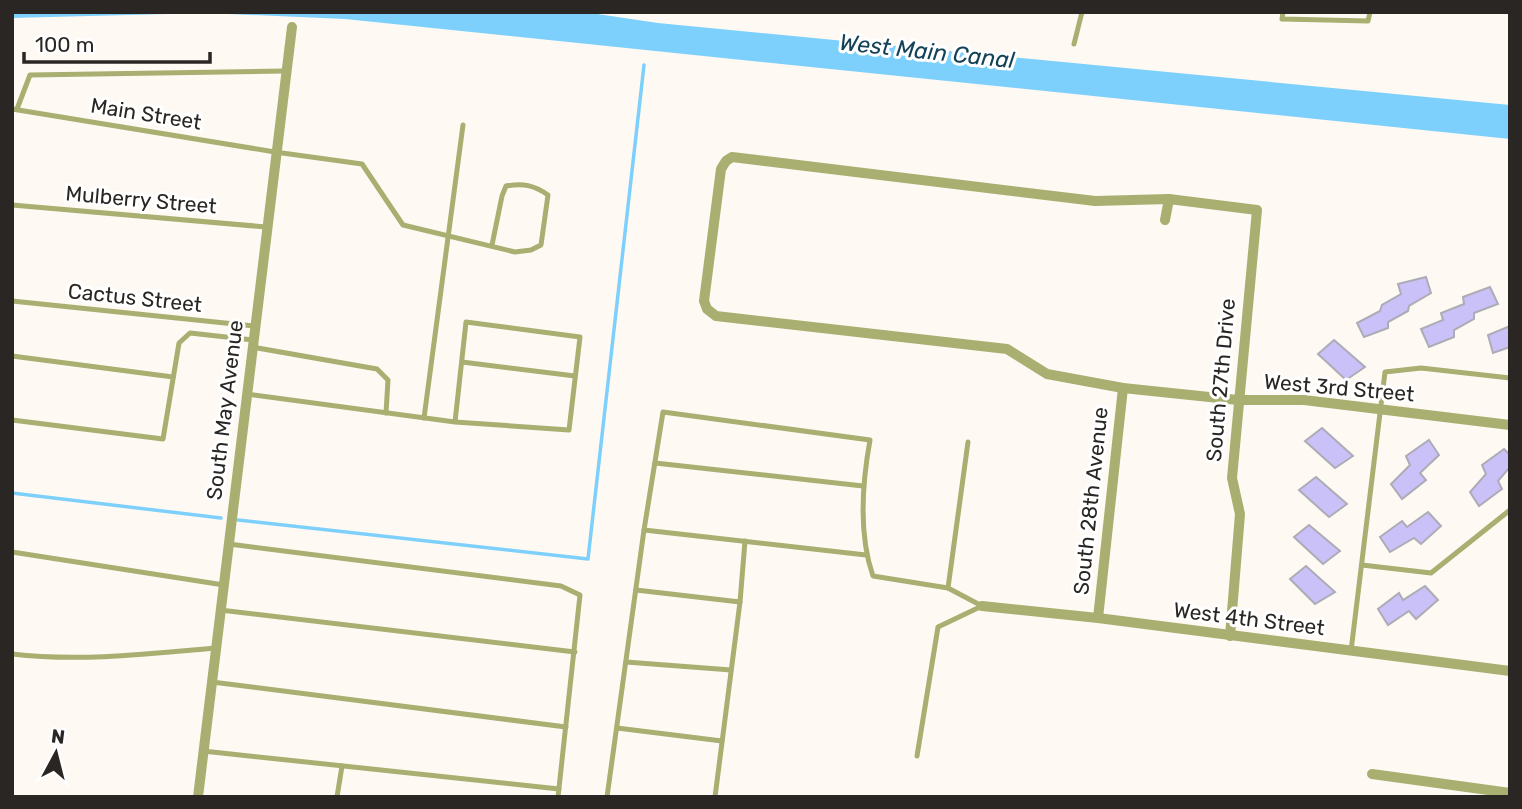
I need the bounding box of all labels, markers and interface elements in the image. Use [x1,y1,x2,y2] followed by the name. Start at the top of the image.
[24,21,210,65] scale bar
[838,28,1016,74] water label: West Main Canal
[35,32,94,57] text: 100 m
[89,92,203,135] street label: Main Street
[64,180,218,219] street label: Mulberry Street
[67,278,203,317] street label: Cactus Street
[1201,297,1240,463] street label: South 27th Drive
[201,319,248,501] street label: South May Avenue
[1263,368,1415,407] street label: West 3rd Street
[1068,406,1113,596] street label: South 28th Avenue
[1172,597,1326,640] street label: West 4th Street
[21,718,91,788] north arrow
[50,724,66,749] text: N

